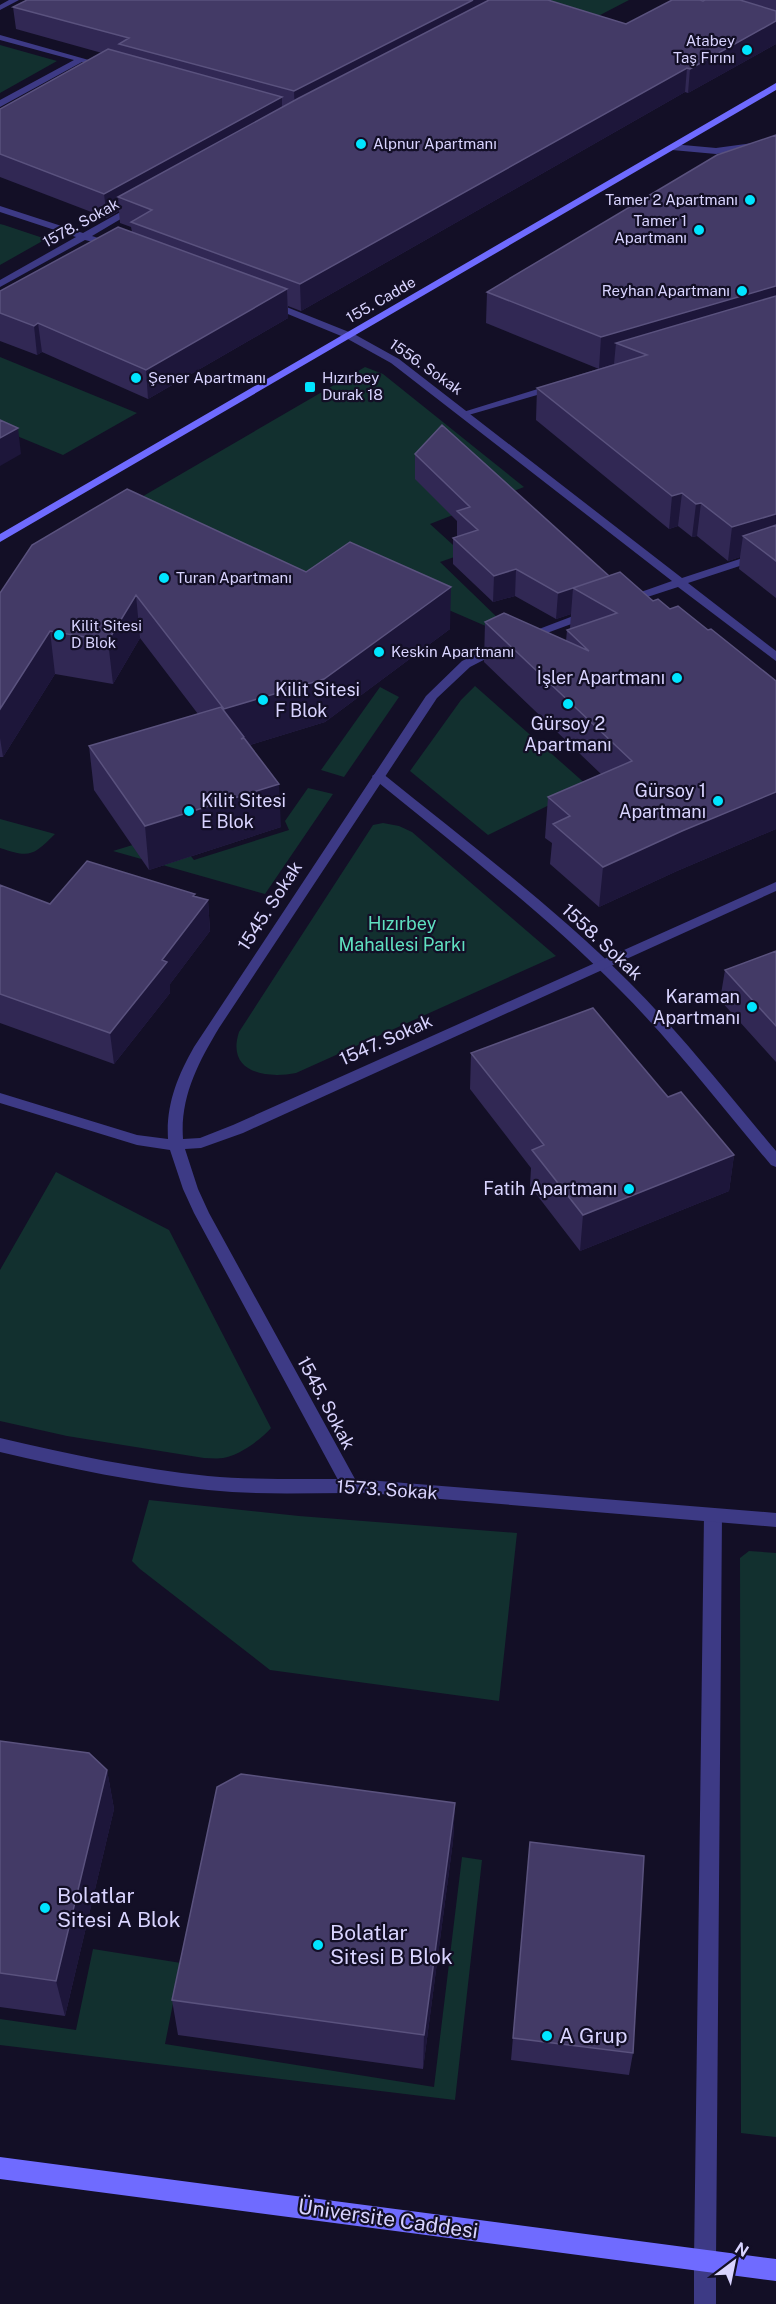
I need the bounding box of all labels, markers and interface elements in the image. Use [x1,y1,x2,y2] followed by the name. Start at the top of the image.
[673,32,735,66] place label: Atabey Taş Fırını
[740,43,754,57] marker: Atabey Taş Fırını
[373,135,497,152] place label: Alpnur Apartmanı
[354,137,368,151] marker: Alpnur Apartmanı
[605,191,738,208] place label: Tamer 2 Apartmanı
[743,193,757,207] marker: Tamer 2 Apartmanı
[40,195,122,250] street label: 1578. Sokak
[614,212,687,246] place label: Tamer 1 Apartmanı
[692,223,706,237] marker: Tamer 1 Apartmanı
[343,273,418,326] street label: 155. Cadde
[602,282,730,299] place label: Reyhan Apartmanı
[735,284,749,298] marker: Reyhan Apartmanı
[387,335,466,398] street label: 1556. Sokak
[148,369,266,386] place label: Şener Apartmanı
[322,369,383,403] place label: Hızırbey Durak 18
[129,371,143,385] marker: Şener Apartmanı
[303,380,317,394] marker: Hızırbey Durak 18
[176,569,292,586] place label: Turan Apartmanı
[157,571,171,585] marker: Turan Apartmanı
[71,617,142,651] place label: Kilit Sitesi D Blok
[52,628,66,642] marker: Kilit Sitesi D Blok
[391,643,514,660] place label: Keskin Apartmanı
[372,645,386,659] marker: Keskin Apartmanı
[537,666,665,688] place label: İşler Apartmanı
[670,671,684,685] marker: İşler Apartmanı
[275,679,360,721] place label: Kilit Sitesi F Blok
[256,693,270,707] marker: Kilit Sitesi F Blok
[561,697,575,711] marker: Gürsoy 2 Apartmanı
[524,713,612,755] place label: Gürsoy 2 Apartmanı
[619,780,706,822] place label: Gürsoy 1 Apartmanı
[201,790,286,832] place label: Kilit Sitesi E Blok
[711,794,725,808] marker: Gürsoy 1 Apartmanı
[182,804,196,818] marker: Kilit Sitesi E Blok
[233,857,306,954] street label: 1545. Sokak
[558,899,647,984] street label: 1558. Sokak
[338,913,466,955] park label: Hızırbey Mahallesi Parkı
[653,986,740,1028] place label: Karaman Apartmanı
[745,1000,759,1014] marker: Karaman Apartmanı
[336,1010,435,1069] street label: 1547. Sokak
[483,1178,617,1199] place label: Fatih Apartmanı
[622,1182,636,1196] marker: Fatih Apartmanı
[293,1353,360,1453] street label: 1545. Sokak
[336,1475,438,1504] street label: 1573. Sokak
[57,1883,181,1932] place label: Bolatlar Sitesi A Blok
[38,1901,52,1915] marker: Bolatlar Sitesi A Blok
[330,1920,453,1969] place label: Bolatlar Sitesi B Blok
[311,1938,325,1952] marker: Bolatlar Sitesi B Blok
[559,2023,627,2048] place label: A Grup
[540,2029,554,2043] marker: A Grup
[296,2193,480,2244] street label: Üniversite Caddesi
[704,2232,764,2292] north arrow
[731,2238,752,2261] text: N

